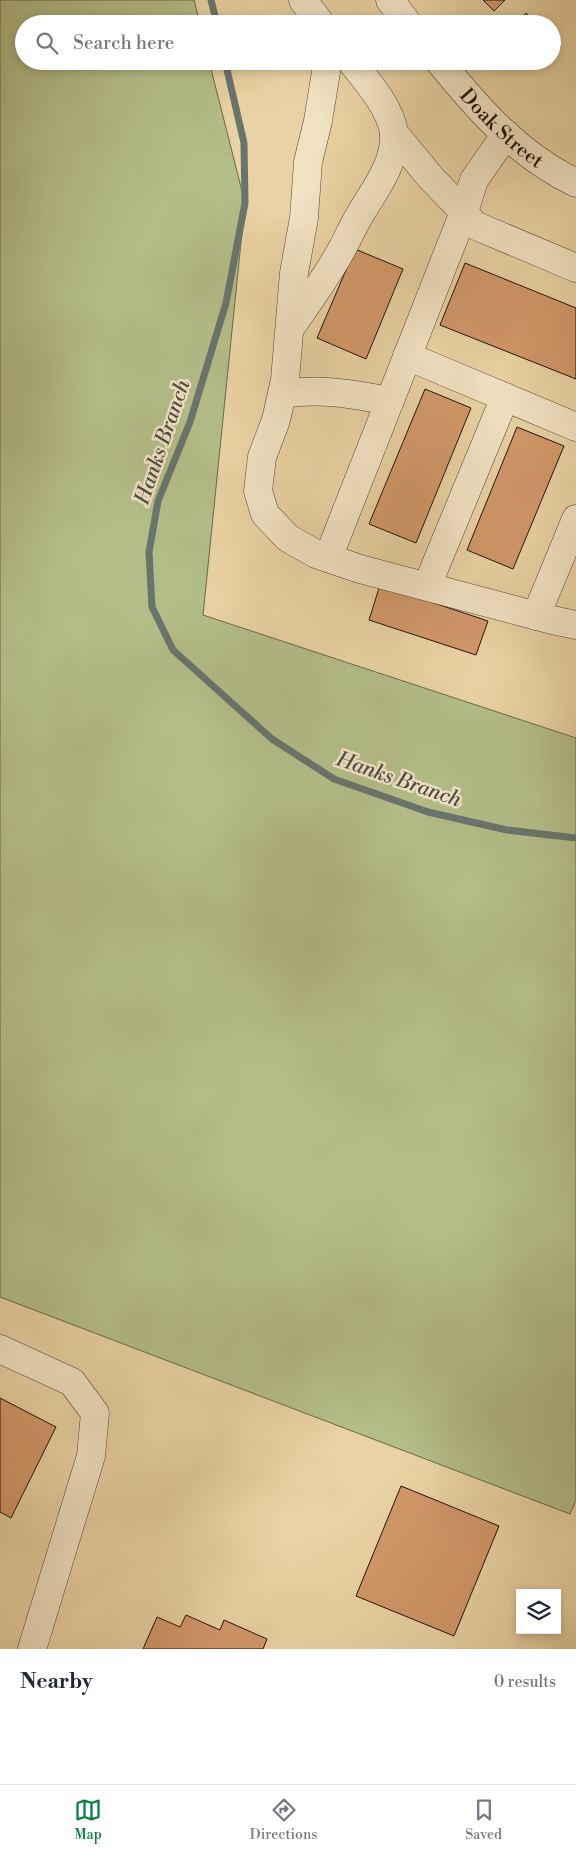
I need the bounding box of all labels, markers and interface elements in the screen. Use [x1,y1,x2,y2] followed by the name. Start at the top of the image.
[15,15,561,70] search box
[33,29,61,57] icon: search
[73,31,174,55] text: Search here
[454,84,548,174] street label: Doak Street
[129,376,197,509] water label: Hanks Branch
[332,746,465,814] water label: Hanks Branch
[516,1589,561,1634] map controls
[516,1589,561,1634] button: layers
[20,1669,93,1695] text: Nearby
[494,1672,556,1692] text: 0 results
[74,1796,102,1844] tab: Map
[250,1796,317,1844] tab: Directions
[465,1796,502,1844] tab: Saved

